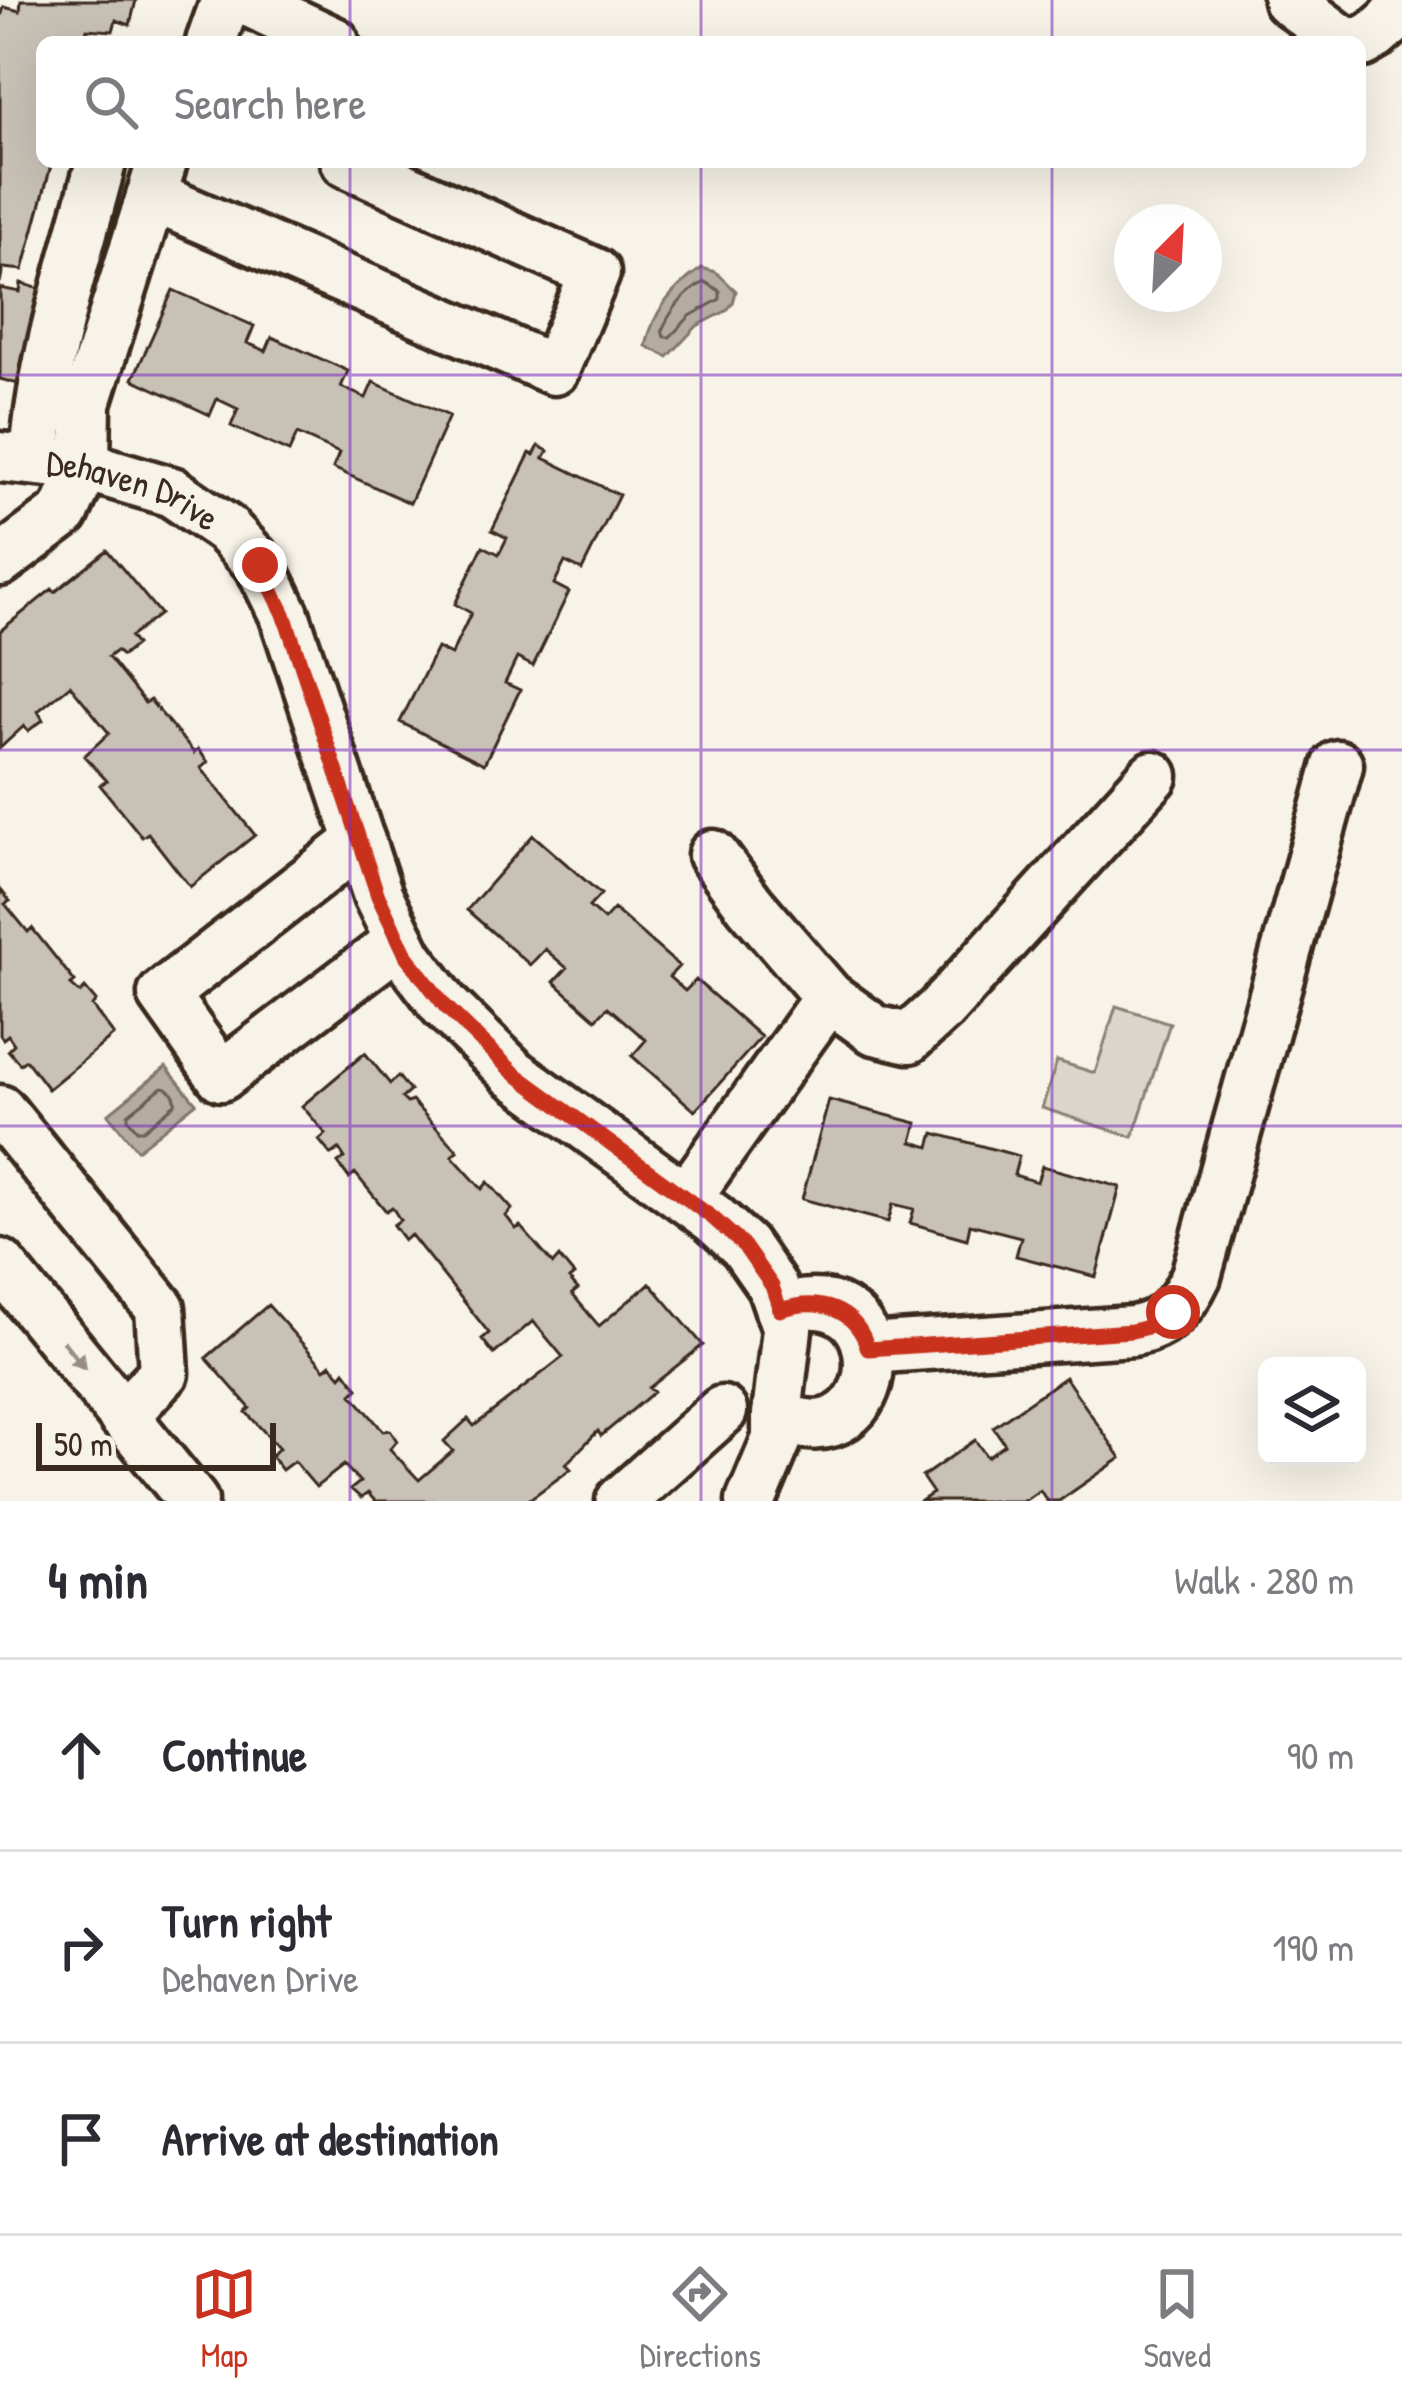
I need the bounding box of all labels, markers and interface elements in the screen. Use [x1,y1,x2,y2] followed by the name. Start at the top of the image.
[36,36,1366,168] search box
[78,69,144,135] icon: search
[174,72,366,133] text: Search here
[1114,204,1222,312] north arrow
[44,437,230,542] street label: Dehaven Drive
[233,538,287,592] route end
[1146,1285,1200,1339] route start
[61,1339,86,1370] one-way arrow
[1258,1357,1366,1465] map controls
[1258,1357,1366,1465] button: layers
[36,1417,276,1470] scale bar
[54,1422,113,1466] text: 50 m
[48,1545,148,1614] text: 4 min
[1174,1553,1354,1606] text: Walk · 280 m
[48,1722,114,1788] icon: ahead
[162,1724,307,1785] text: Continue
[1287,1728,1354,1781] text: 90 m
[162,1890,331,1951] text: Turn right
[48,1914,114,1980] icon: right
[1273,1920,1354,1973] text: 190 m
[162,1951,359,2004] text: Dehaven Drive
[48,2106,114,2172] icon: arrive
[162,2108,499,2169] text: Arrive at destination
[191,2261,257,2377] tab: Map
[640,2261,761,2377] tab: Directions
[1143,2261,1211,2377] tab: Saved

